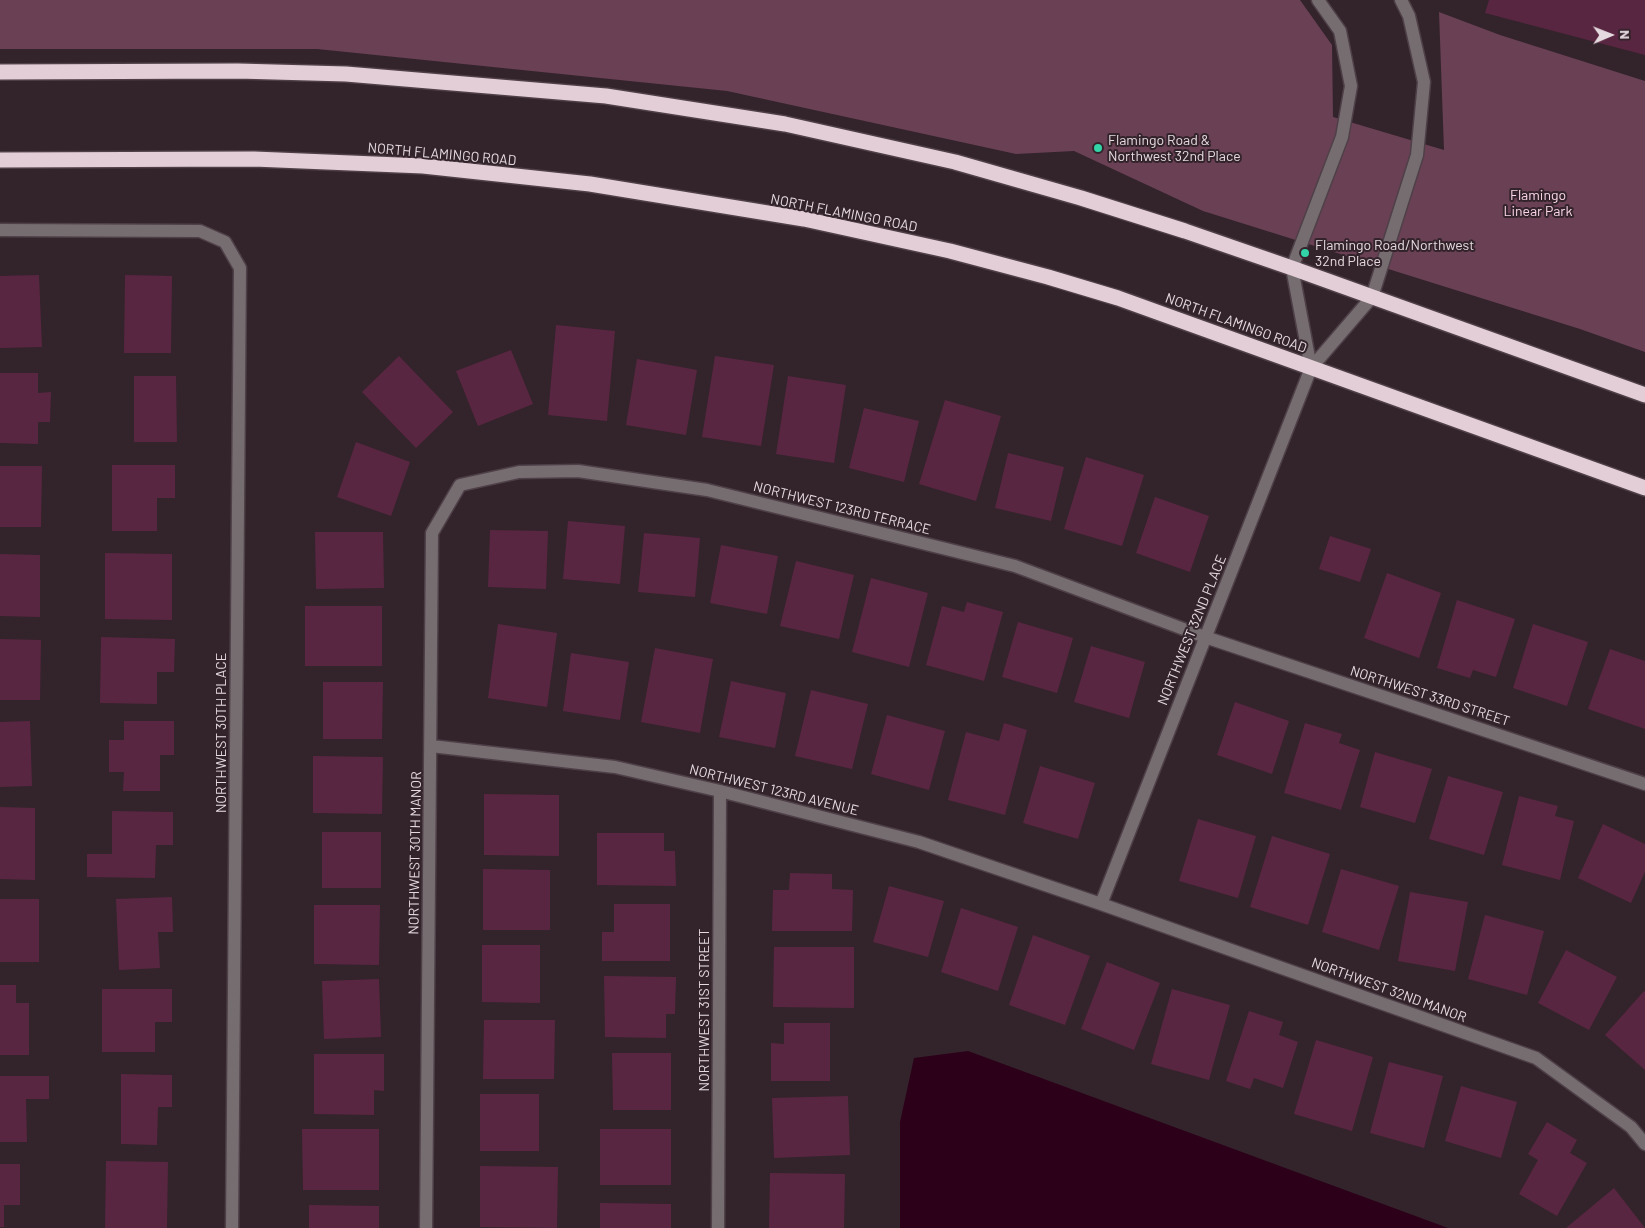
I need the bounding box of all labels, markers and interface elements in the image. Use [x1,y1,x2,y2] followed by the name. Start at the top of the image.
[1585,10,1635,60] north arrow
[1617,30,1634,40] text: N
[1108,132,1241,164] place label: Flamingo Road & Northwest 32nd Place
[367,139,517,169] street label: NORTH FLAMINGO ROAD
[1092,142,1104,154] marker: Flamingo Road & Northwest 32nd Place
[1504,187,1572,220] park label: Flamingo Linear Park
[769,191,919,235] street label: NORTH FLAMINGO ROAD
[1315,237,1474,270] place label: Flamingo Road/Northwest 32nd Place
[1299,247,1311,259] marker: Flamingo Road/Northwest 32nd Place
[1163,290,1309,356] street label: NORTH FLAMINGO ROAD
[752,478,932,538] street label: NORTHWEST 123RD TERRACE
[1154,552,1230,708] street label: NORTHWEST 32ND PLACE
[213,653,229,813] street label: NORTHWEST 30TH PLACE
[1348,662,1512,730] street label: NORTHWEST 33RD STREET
[688,761,860,819] street label: NORTHWEST 123RD AVENUE
[405,771,425,935] street label: NORTHWEST 30TH MANOR
[696,928,712,1092] street label: NORTHWEST 31ST STREET
[1309,954,1469,1026] street label: NORTHWEST 32ND MANOR

